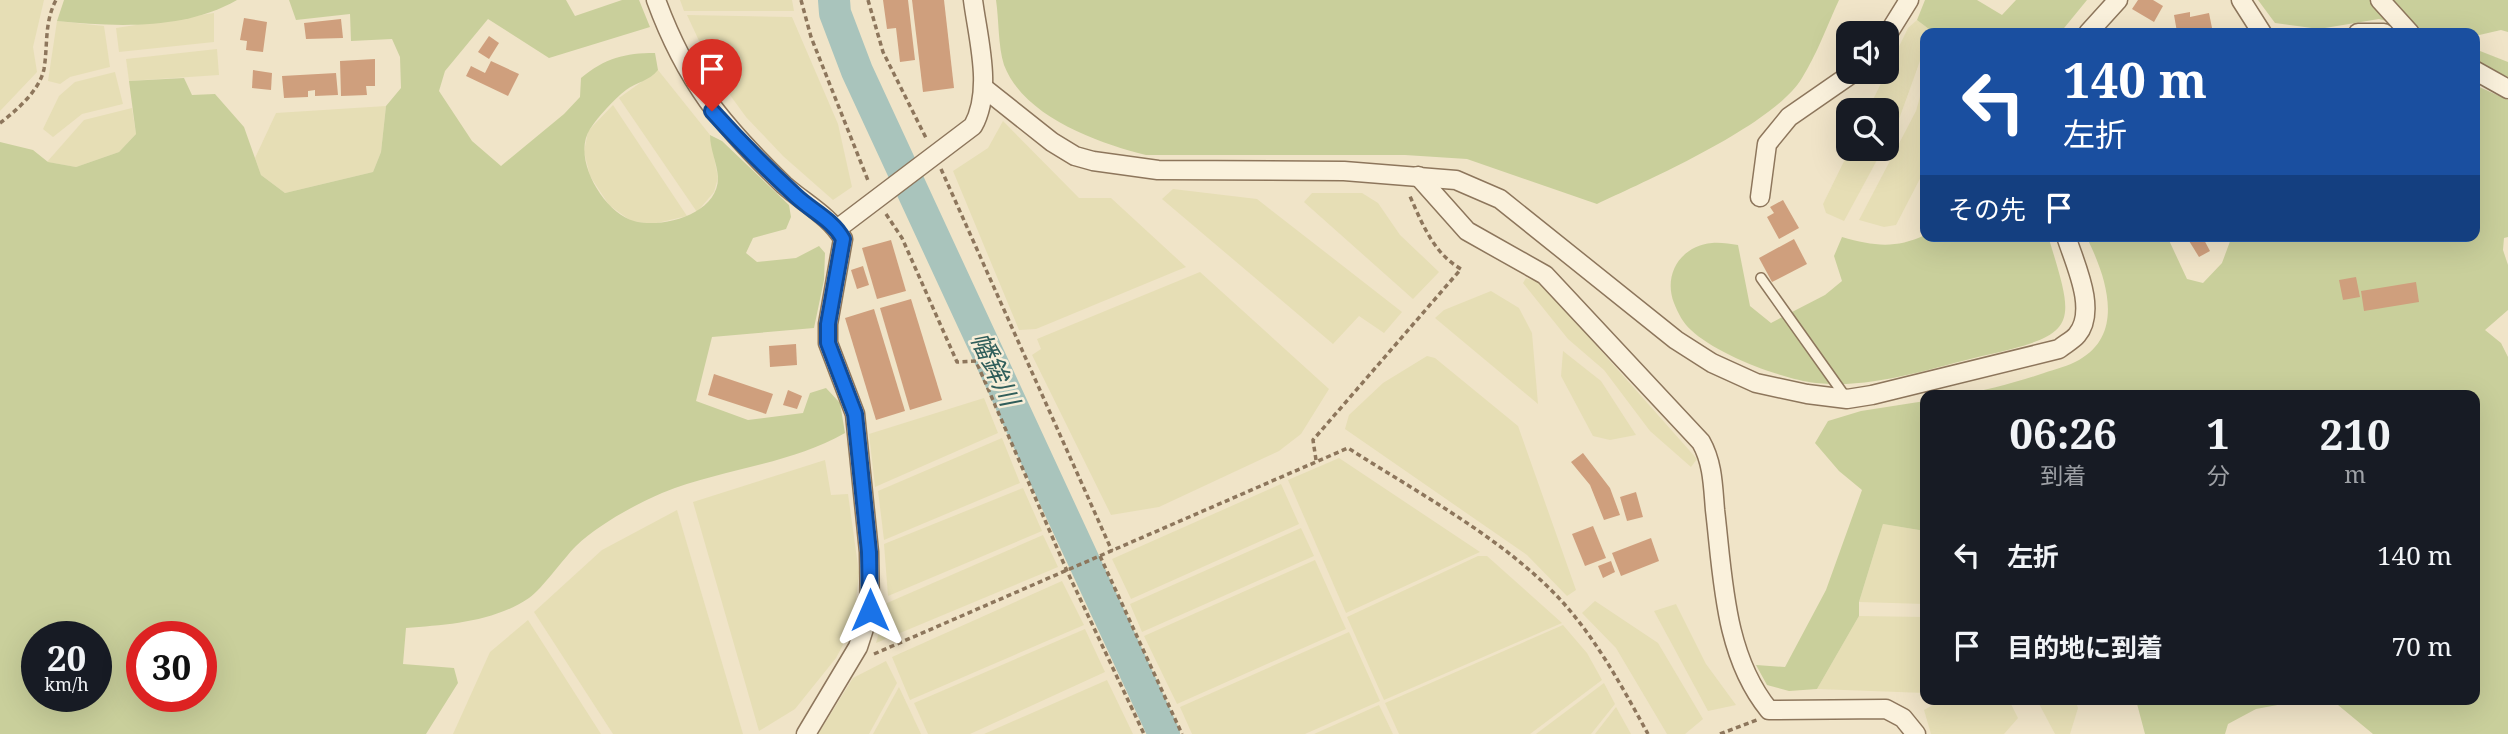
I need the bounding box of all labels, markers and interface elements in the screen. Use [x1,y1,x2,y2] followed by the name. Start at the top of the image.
[1836,21,1899,161] map controls
[1836,21,1899,84] button: sound
[682,39,742,111] pin
[2063,46,2207,112] text: 140 m
[693,50,731,88] icon: arrive
[1948,56,2039,147] icon: left
[1836,98,1899,161] button: search
[2063,112,2127,155] text: 左折
[2040,189,2078,227] icon: arrive
[1948,191,2026,227] text: その先
[963,326,1030,414] water label: 幡鉾川
[2009,404,2117,461] text: 06:26
[2206,404,2230,461] text: 1
[2319,405,2391,462] text: 210
[2344,458,2366,490] text: m
[2040,459,2086,491] text: 到着
[2207,459,2230,491] text: 分
[1948,536,1986,574] icon: left
[2377,537,2452,573] text: 140 m
[2007,538,2059,574] text: 左折
[833,573,907,647] position arrow
[126,621,217,712] speed limit sign: 30
[1948,627,1986,665] icon: arrive
[2392,628,2452,664] text: 70 m
[2007,629,2163,665] text: 目的地に到着
[47,634,86,681] text: 20
[44,672,89,696] text: km/h

